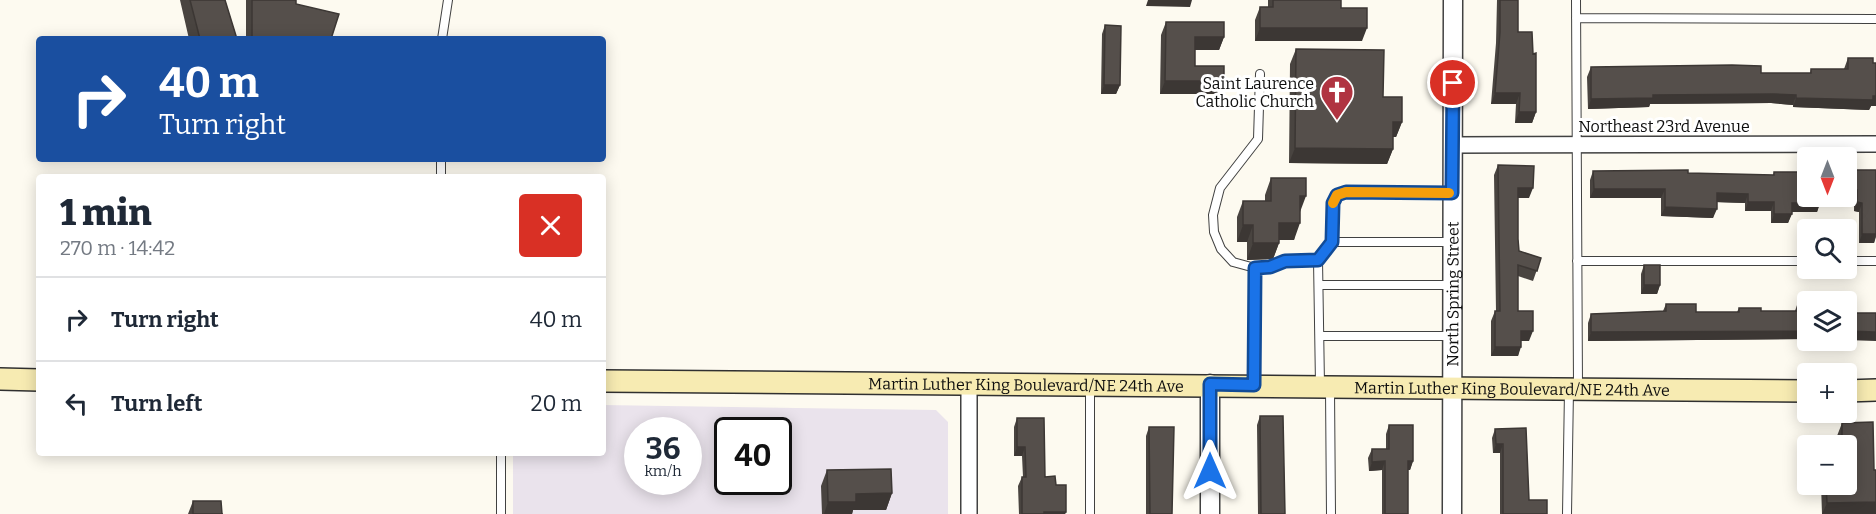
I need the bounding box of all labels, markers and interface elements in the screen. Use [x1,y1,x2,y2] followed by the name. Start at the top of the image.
[1427,57,1478,108] pin
[159,58,259,108] text: 40 m
[60,60,138,138] icon: right
[1436,66,1469,99] icon: arrive
[1195,74,1314,111] place label: Saint Laurence Catholic Church
[1319,74,1355,121] church icon: Saint Laurence Catholic Church
[159,109,286,141] text: Turn right
[1578,117,1750,136] street label: Northeast 23rd Avenue
[1797,147,1857,207] north arrow
[1797,147,1857,495] map controls
[60,191,152,235] text: 1 min
[519,194,582,257] button: close
[1797,219,1857,279] button: search
[1443,221,1463,367] street label: North Spring Street
[60,236,175,260] text: 270 m · 14:42
[1797,291,1857,351] button: layers
[60,303,93,336] icon: right
[111,306,219,333] text: Turn right
[530,306,582,333] text: 40 m
[1797,363,1857,423] button: +
[868,374,1184,396] street label: Martin Luther King Boulevard/NE 24th Ave
[1354,378,1670,400] street label: Martin Luther King Boulevard/NE 24th Ave
[60,387,93,420] icon: left
[111,390,203,417] text: Turn left
[531,390,582,417] text: 20 m
[714,417,792,495] speed limit sign: 40
[645,431,681,467] text: 36
[1797,435,1857,495] button: −
[1178,439,1242,503] position arrow
[644,462,682,480] text: km/h

